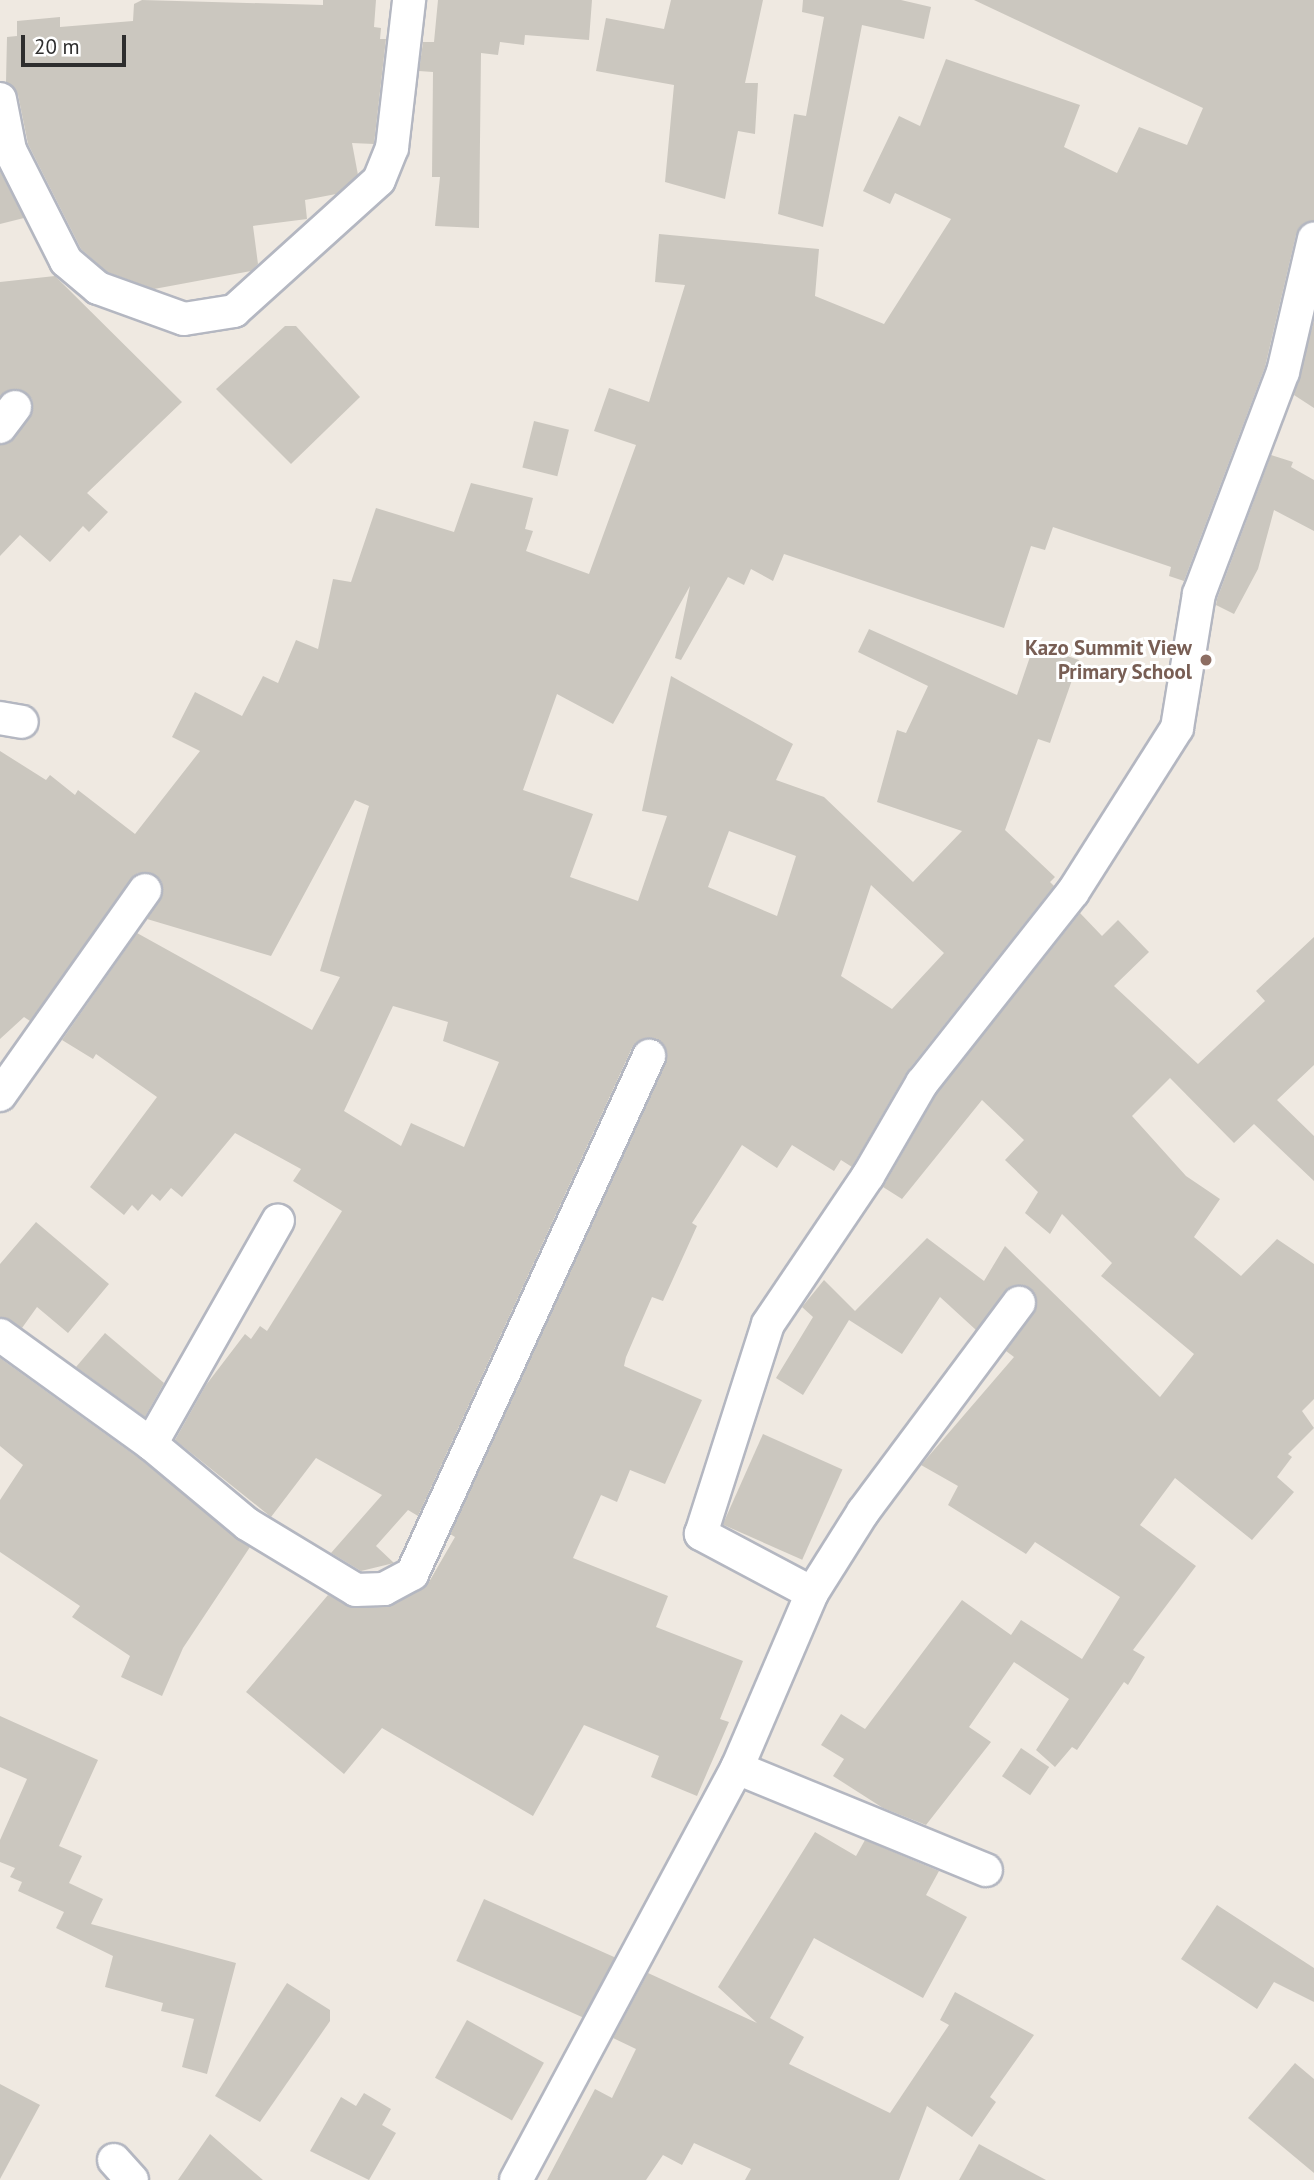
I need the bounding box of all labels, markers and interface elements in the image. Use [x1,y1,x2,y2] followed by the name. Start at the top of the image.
[24,21,130,65] scale bar
[34,33,80,60] text: 20 m
[1024,635,1192,685] place label: Kazo Summit View Primary School
[1198,652,1214,668] marker: Kazo Summit View Primary School

